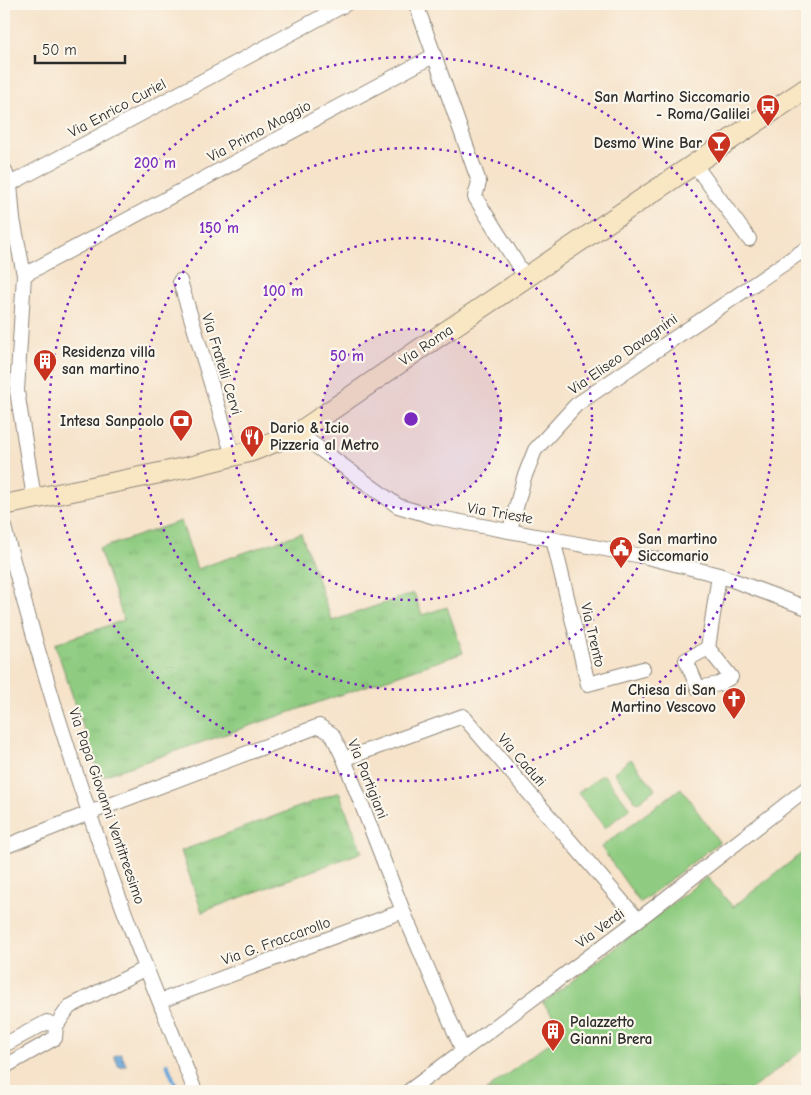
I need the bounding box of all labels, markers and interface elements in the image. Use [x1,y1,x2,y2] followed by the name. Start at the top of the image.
[35,32,125,64] scale bar
[42,41,77,59] text: 50 m
[65,75,169,141] street label: Via Enrico Curiel
[594,88,750,123] place label: San Martino Siccomario - Roma/Galilei
[755,93,781,127] bus stop icon: San Martino Siccomario - Roma/Galilei
[204,96,314,166] street label: Via Primo Maggio
[706,130,732,164] bar icon: Desmo Wine Bar
[594,134,702,152] place label: Desmo Wine Bar
[134,154,176,172] text: 200 m
[199,219,239,237] text: 150 m
[263,282,303,300] text: 100 m
[565,310,681,398] street label: Via Eliseo Davagnini
[198,311,246,417] street label: Via Fratelli Cervi
[396,320,456,370] street label: Via Roma
[62,343,155,378] place label: Residenza villa san martino
[330,347,364,365] text: 50 m
[32,348,58,382] building icon: Residenza villa san martino
[168,408,194,442] bank icon: Intesa Sanpaolo
[402,410,420,428] centre of rings
[60,412,164,430] place label: Intesa Sanpaolo
[270,419,379,454] place label: Dario & Icio Pizzeria al Metro
[239,424,265,458] restaurant icon: Dario & Icio Pizzeria al Metro
[466,498,535,528] street label: Via Trieste
[638,530,718,565] place label: San martino Siccomario
[608,535,634,569] public building icon: San martino Siccomario
[577,601,609,669] street label: Via Trento
[611,681,716,716] place label: Chiesa di San Martino Vescovo
[721,686,747,720] church icon: Chiesa di San Martino Vescovo
[65,705,149,907] street label: Via Papa Giovanni Ventitreesimo
[494,730,550,790] street label: Via Caduti
[344,737,392,821] street label: Via Partigiani
[572,904,628,952] street label: Via Verdi
[219,913,333,969] street label: Via G. Fraccarollo
[570,1013,652,1048] place label: Palazzetto Gianni Brera
[540,1018,566,1052] building icon: Palazzetto Gianni Brera

